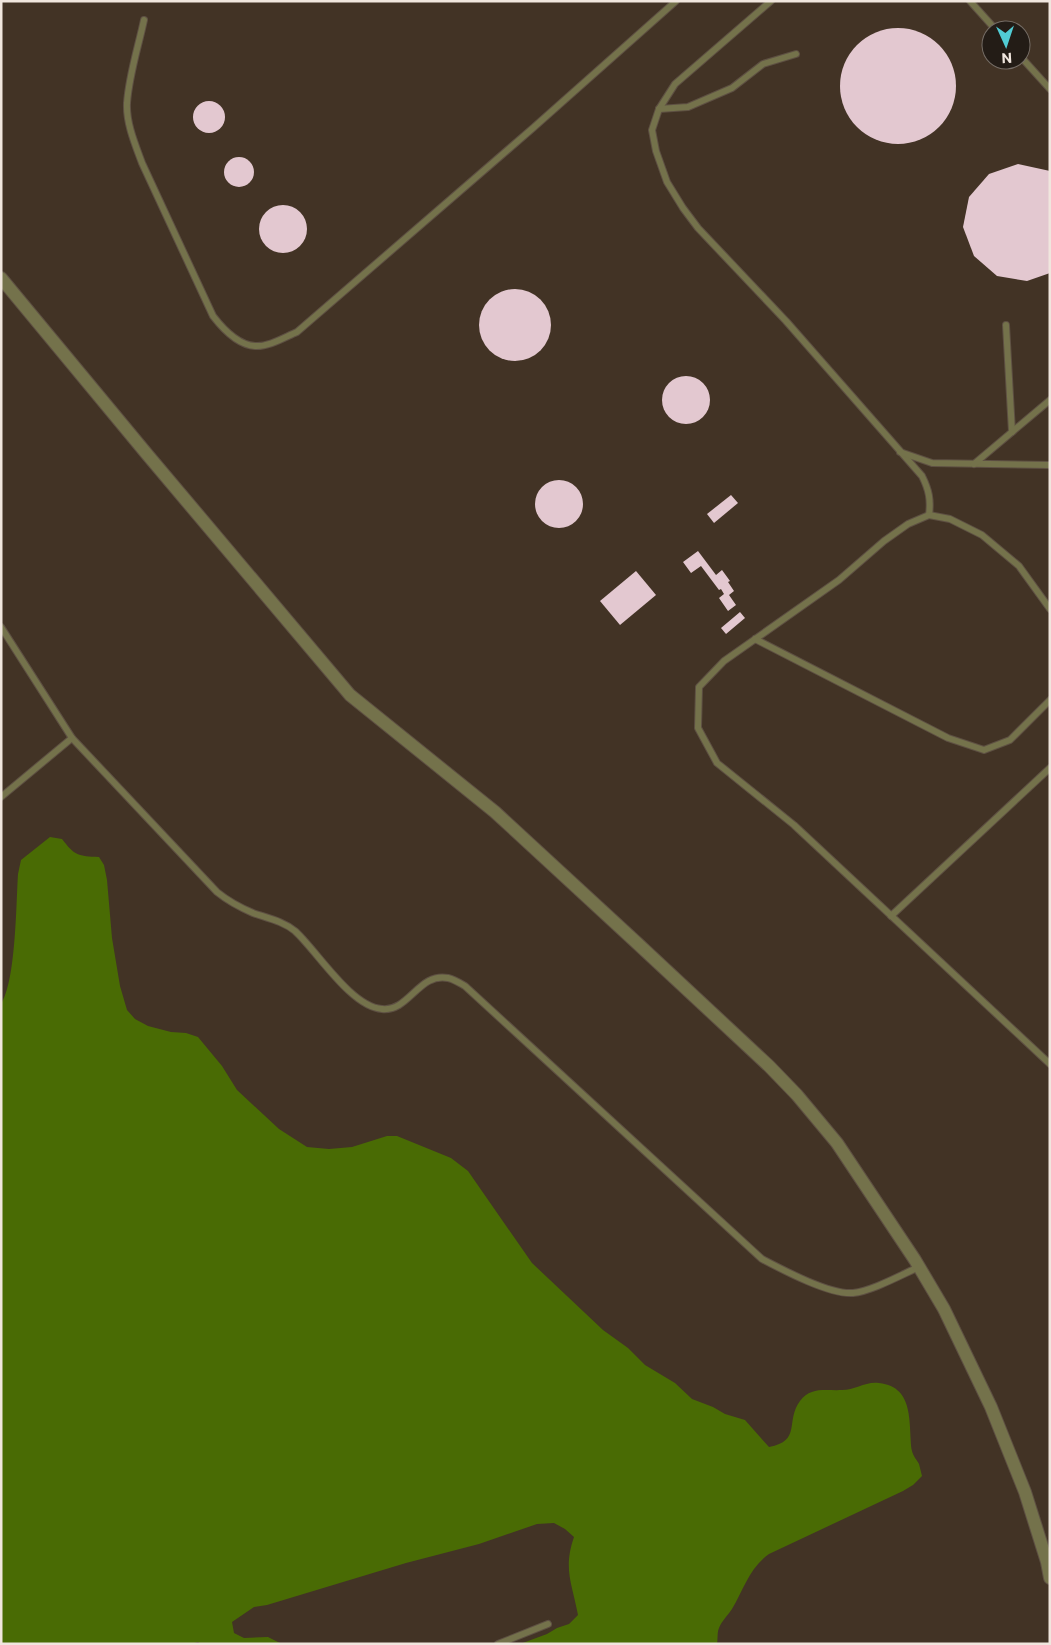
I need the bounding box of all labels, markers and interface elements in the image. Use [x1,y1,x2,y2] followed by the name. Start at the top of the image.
[981,20,1031,70] north arrow
[1001,50,1012,67] text: N

